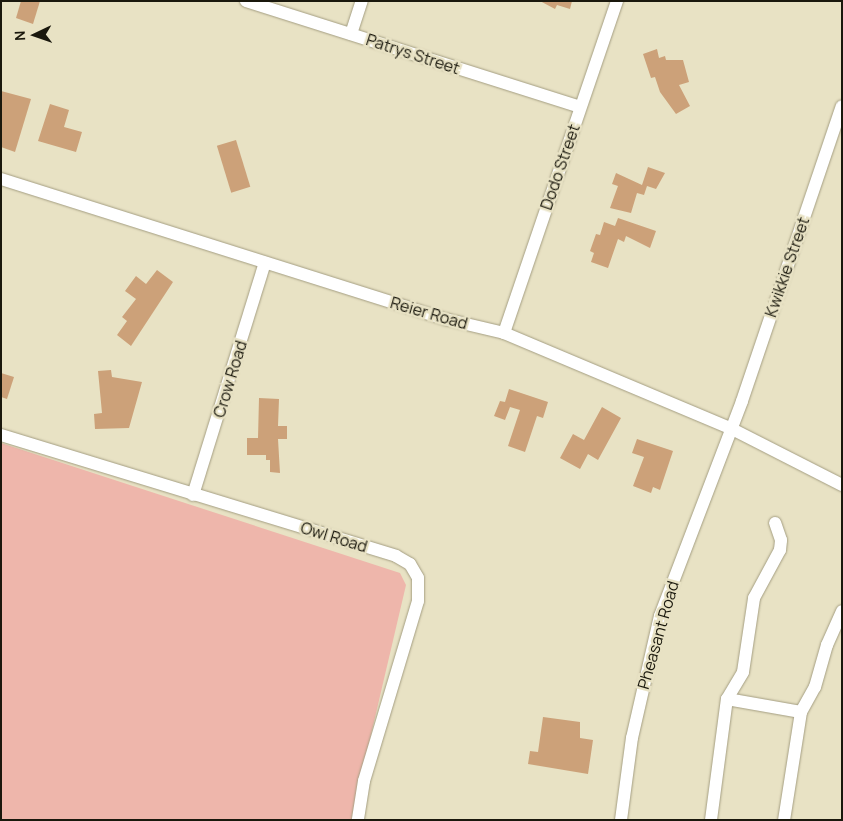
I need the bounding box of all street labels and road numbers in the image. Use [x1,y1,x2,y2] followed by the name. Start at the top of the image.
[364,30,462,78] street label: Patrys Street
[536,122,584,212] street label: Dodo Street
[761,214,813,320] street label: Kwikkie Street
[388,293,470,333] street label: Reier Road
[209,338,251,420] street label: Crow Road
[298,518,370,556] street label: Owl Road
[633,579,683,691] street label: Pheasant Road

